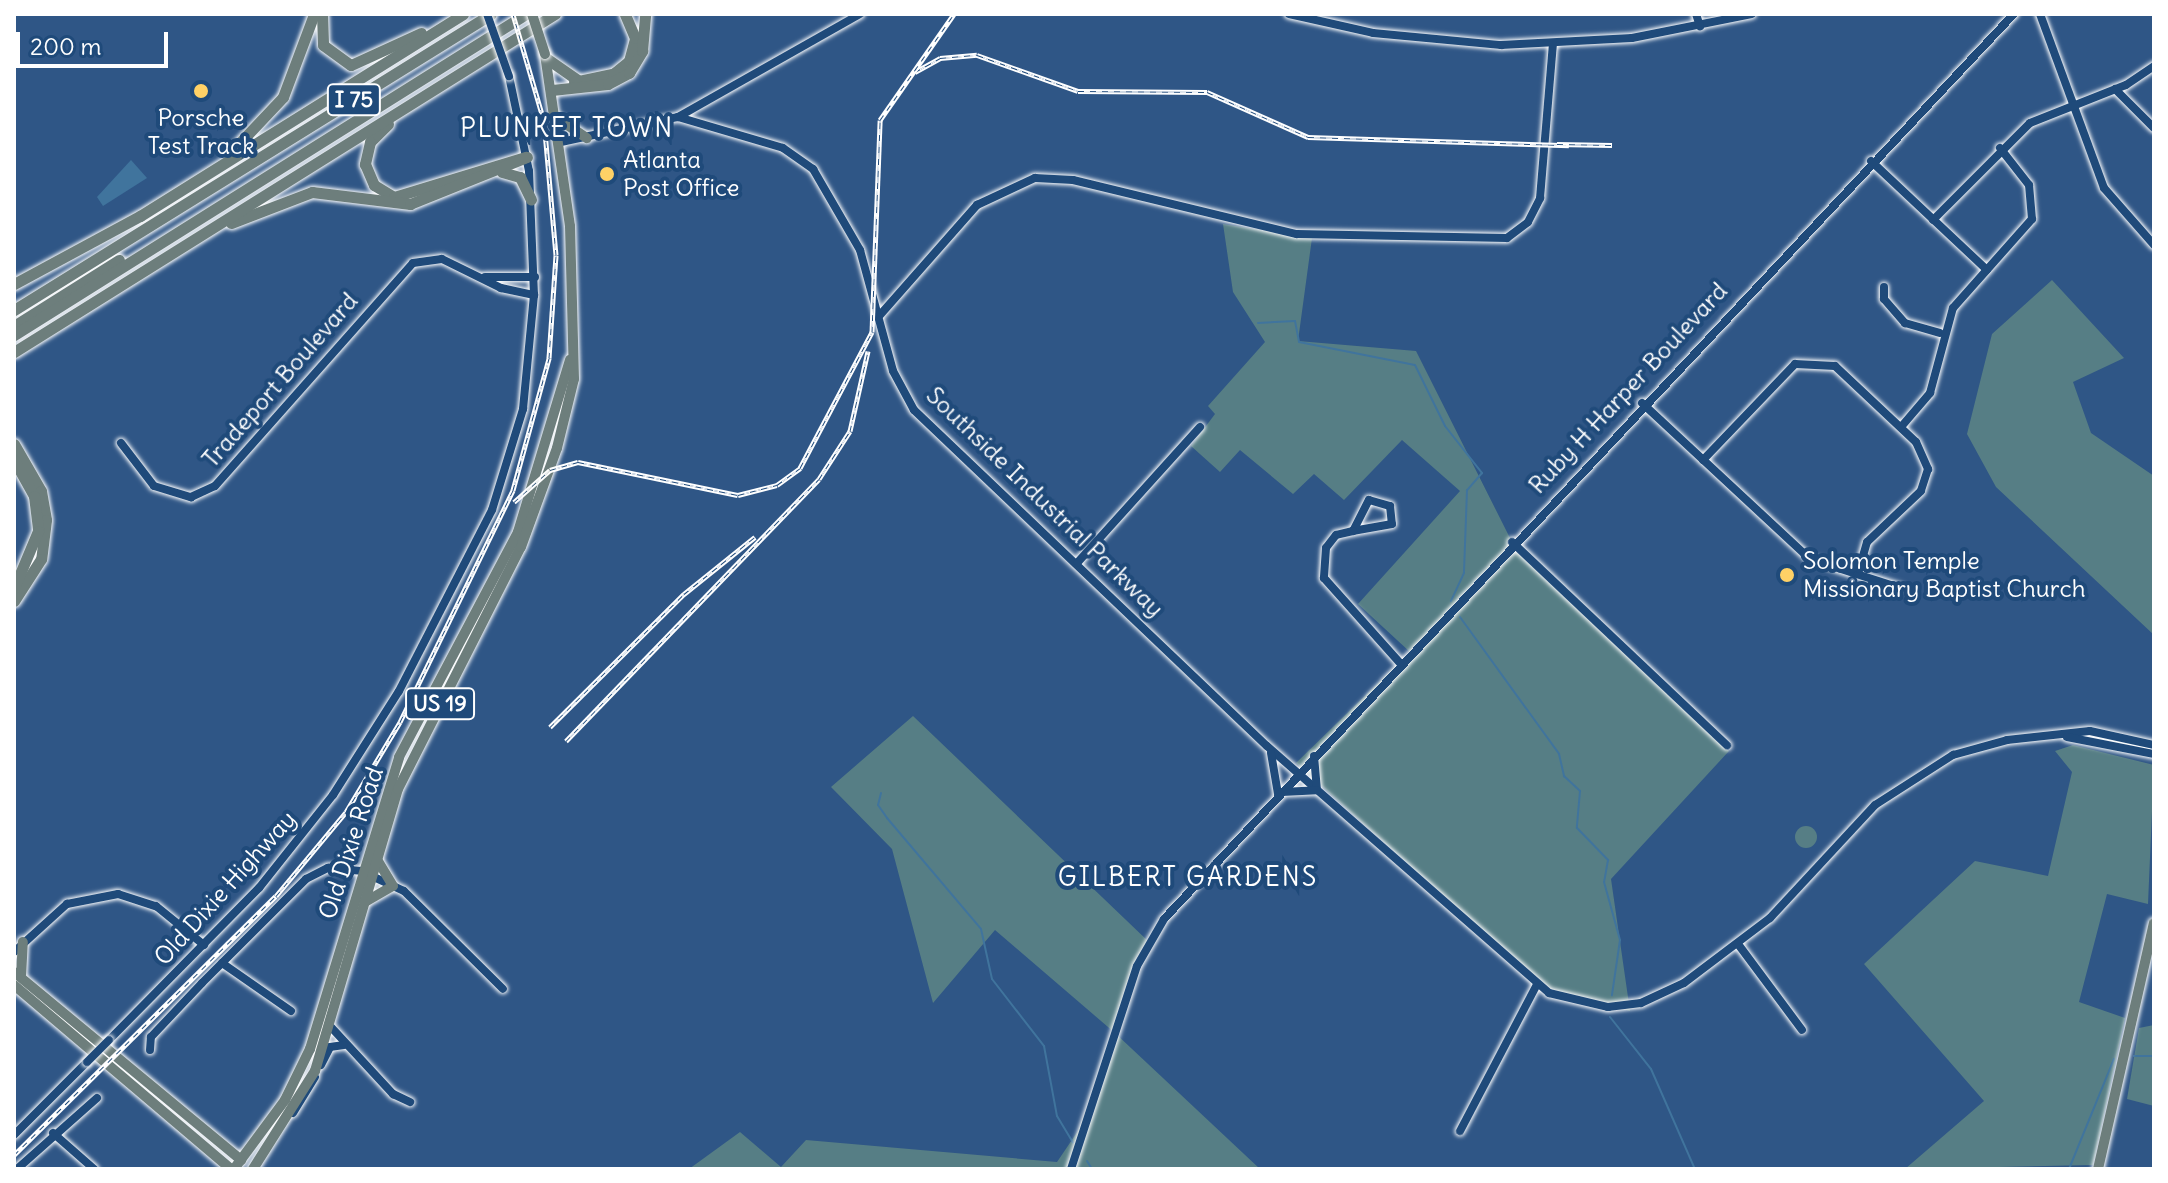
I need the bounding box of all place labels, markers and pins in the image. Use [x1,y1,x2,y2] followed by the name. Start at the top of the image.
[192,82,210,100] marker: Porsche Test Track
[147,104,255,160] place label: Porsche Test Track
[623,146,739,202] place label: Atlanta Post Office
[598,165,616,183] marker: Atlanta Post Office
[1803,547,2085,603] place label: Solomon Temple Missionary Baptist Church
[1778,566,1796,584] marker: Solomon Temple Missionary Baptist Church

